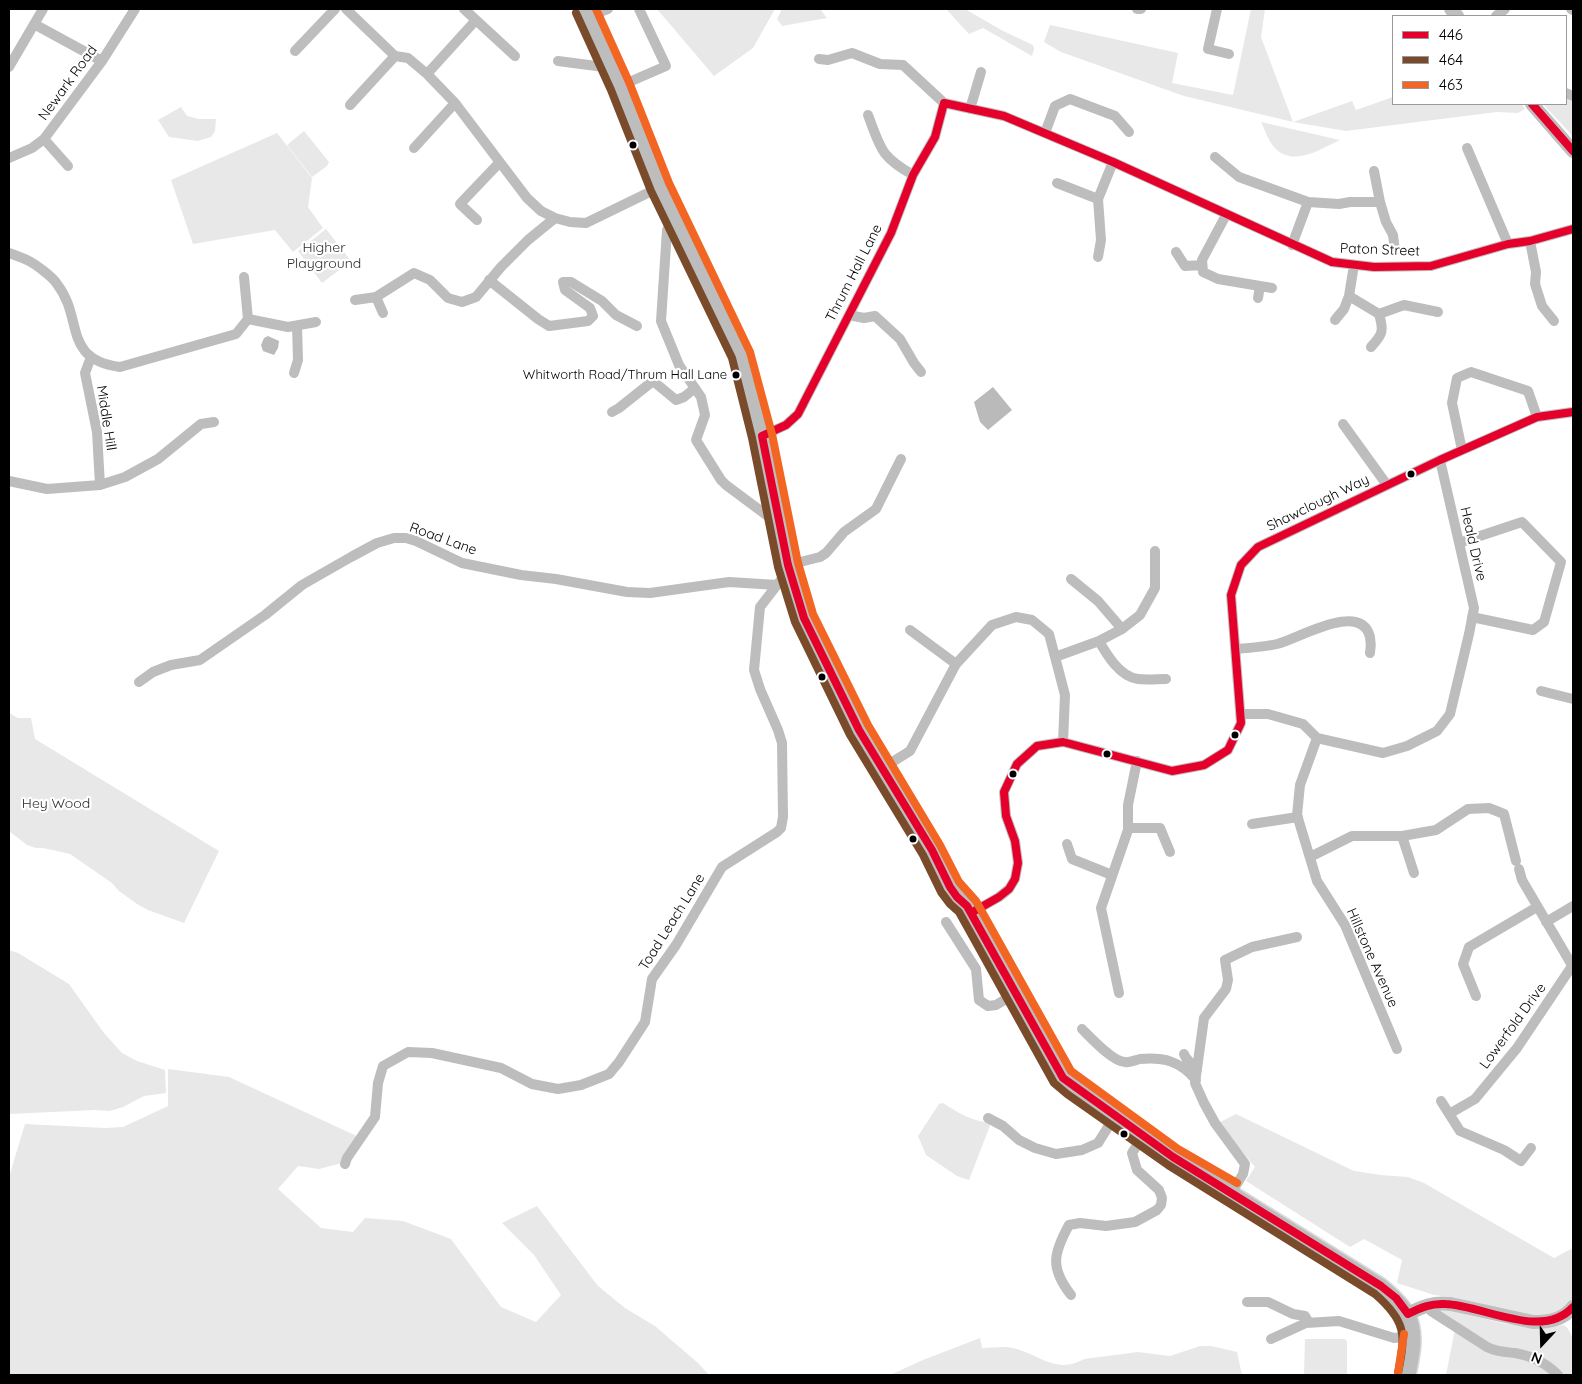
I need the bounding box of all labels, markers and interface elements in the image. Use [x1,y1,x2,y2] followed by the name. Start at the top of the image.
[1392,15,1567,105] legend
[1439,25,1463,44] text: 446
[35,42,101,124] street label: Newark Road
[1439,50,1463,69] text: 464
[1439,75,1463,94] text: 463
[628,140,638,150] unlabelled marker
[822,221,886,325] street label: Thrum Hall Lane
[287,240,361,272] park label: Higher Playground
[1340,240,1420,260] street label: Paton Street
[523,367,727,383] place label: Whitworth Road/Thrum Hall Lane
[731,370,741,380] marker: Whitworth Road/Thrum Hall Lane
[93,384,119,452] street label: Middle Hill
[1406,469,1416,479] unlabelled marker
[1264,471,1372,535] street label: Shawclough Way
[1456,505,1490,583] street label: Heald Drive
[407,519,479,559] street label: Road Lane
[817,672,827,682] unlabelled marker
[1230,730,1240,740] unlabelled marker
[1102,749,1112,759] unlabelled marker
[1008,769,1018,779] unlabelled marker
[22,796,90,812] park label: Hey Wood
[908,834,918,844] unlabelled marker
[635,871,709,973] street label: Toad Leach Lane
[1343,906,1401,1010] street label: Hillstone Avenue
[1476,980,1550,1072] street label: Lowerfold Drive
[1119,1129,1129,1139] unlabelled marker
[1517,1319,1567,1369] north arrow
[1529,1348,1545,1368] text: N

